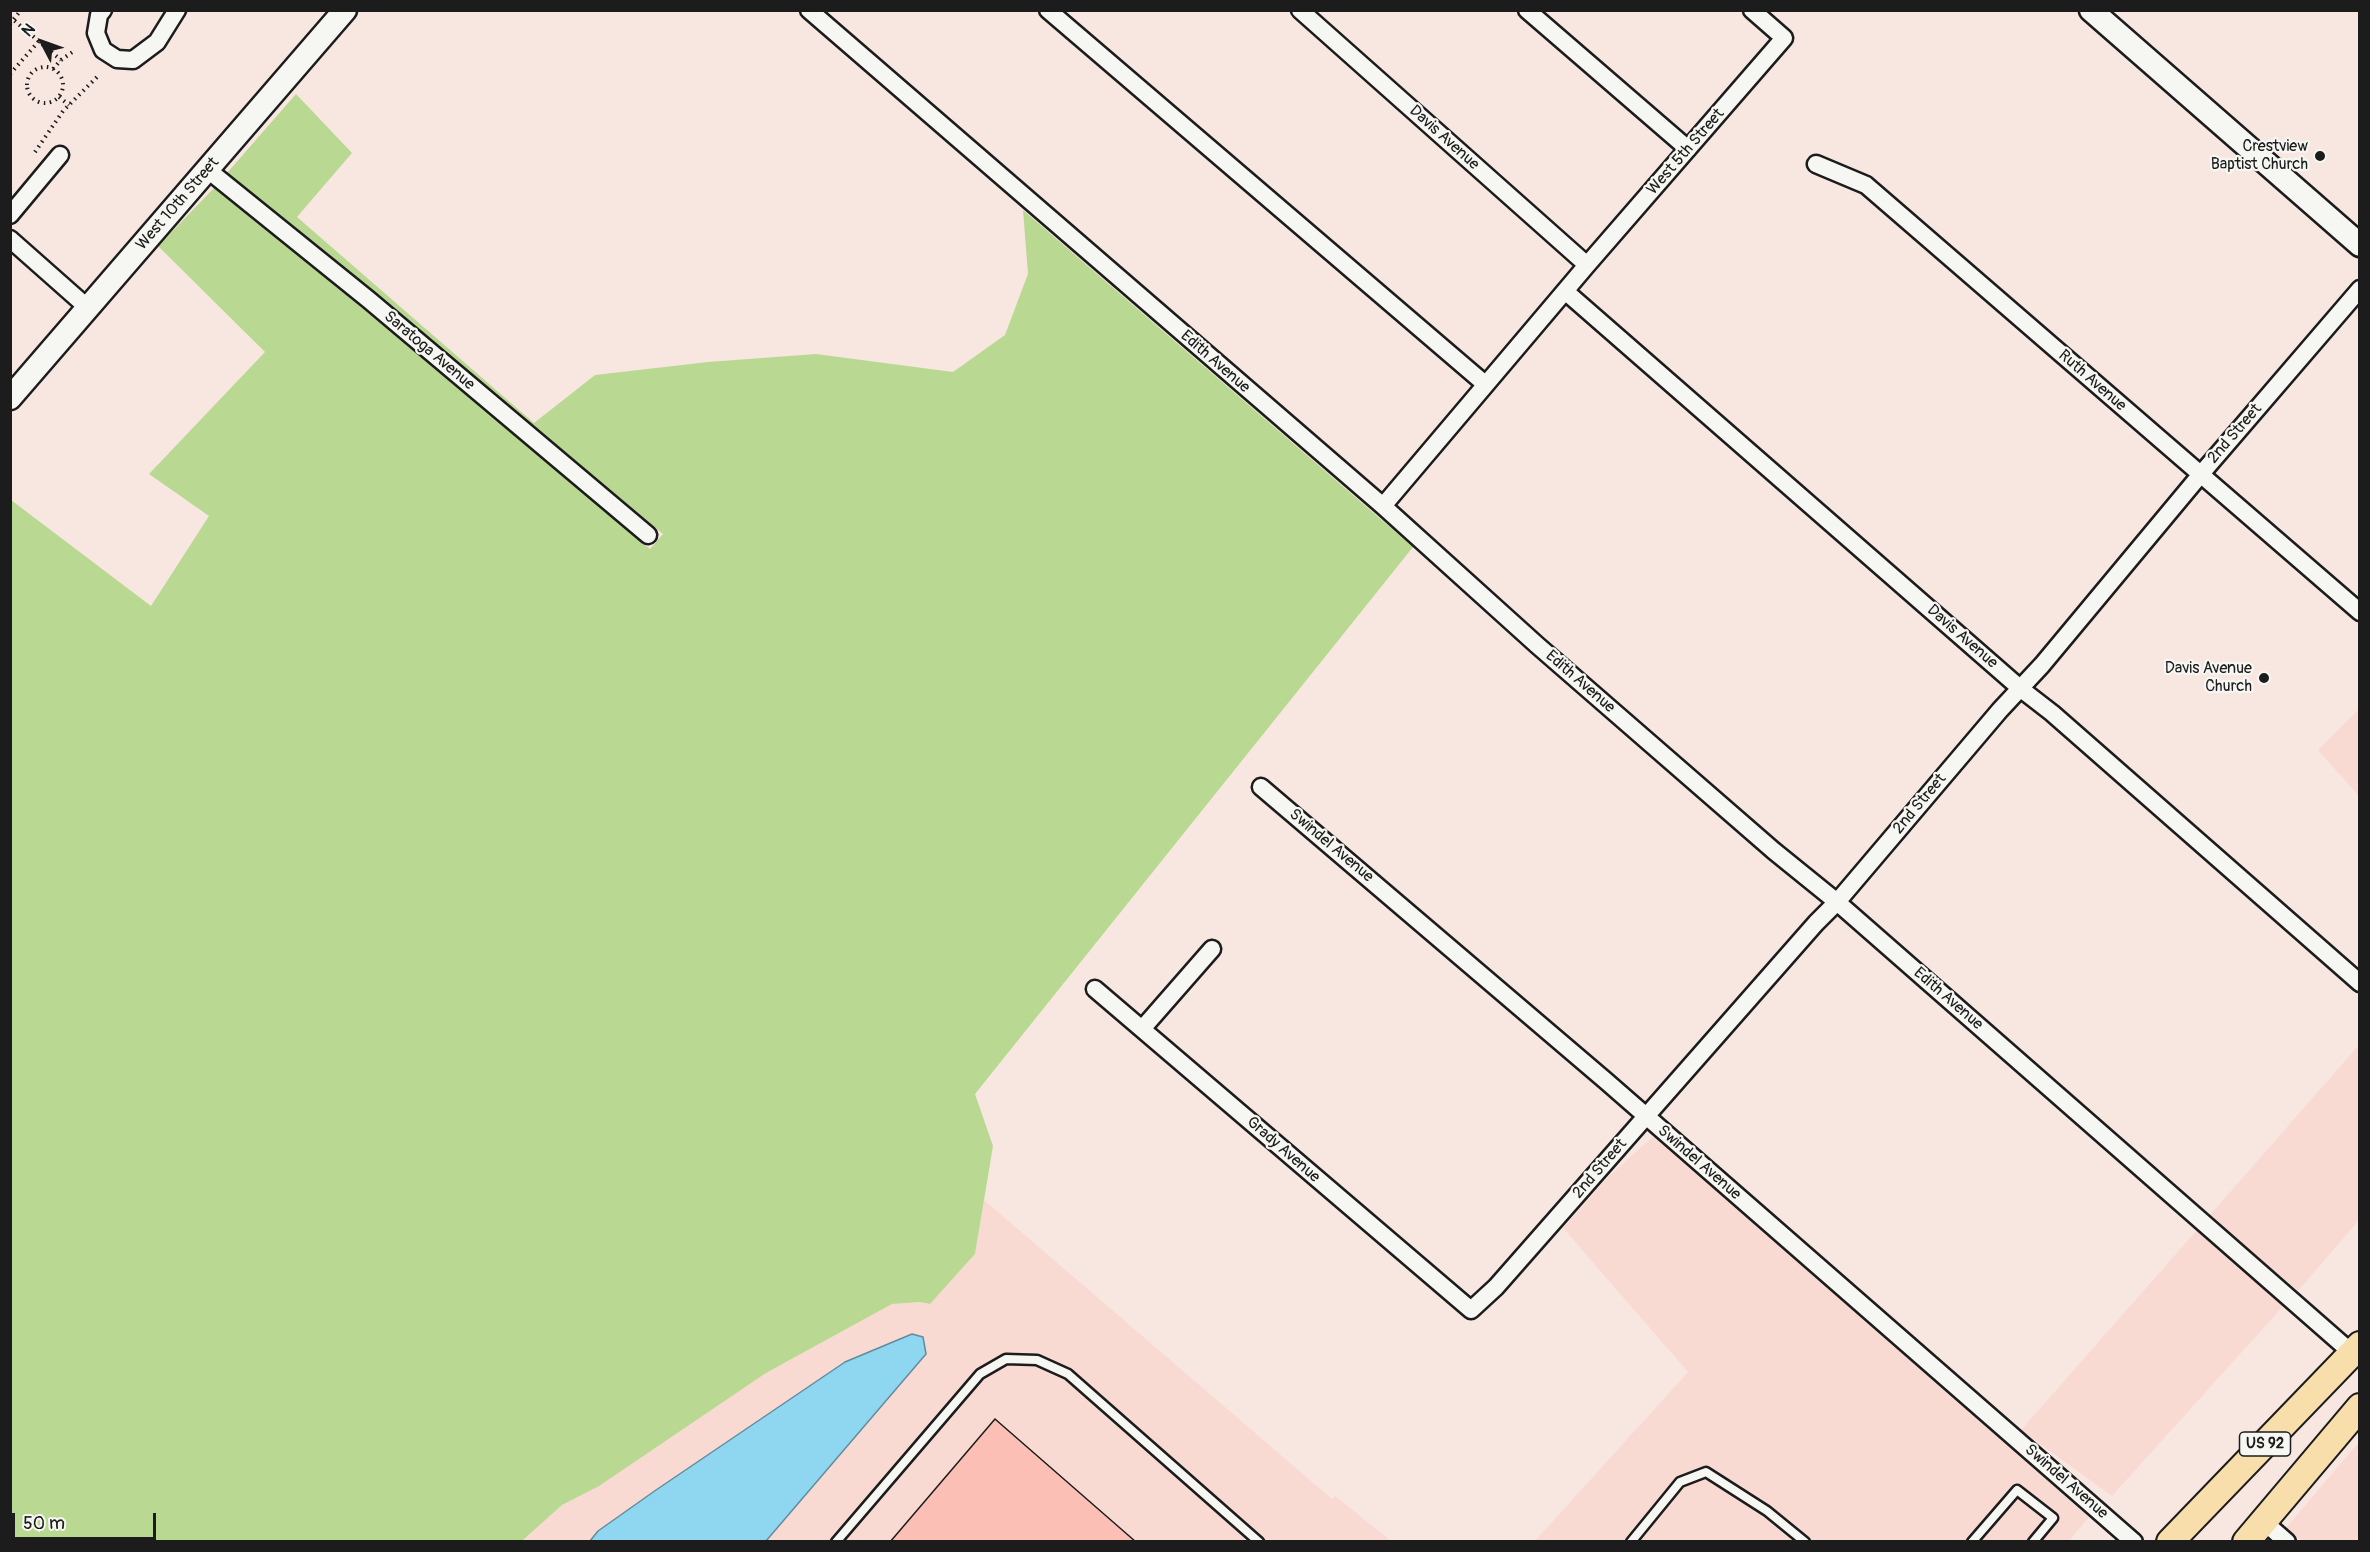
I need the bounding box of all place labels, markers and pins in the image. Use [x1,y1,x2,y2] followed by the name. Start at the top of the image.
[2211,137,2308,175] place label: Crestview Baptist Church
[2313,149,2327,163] marker: Crestview Baptist Church
[2165,659,2252,697] place label: Davis Avenue Church
[2257,671,2271,685] marker: Davis Avenue Church

